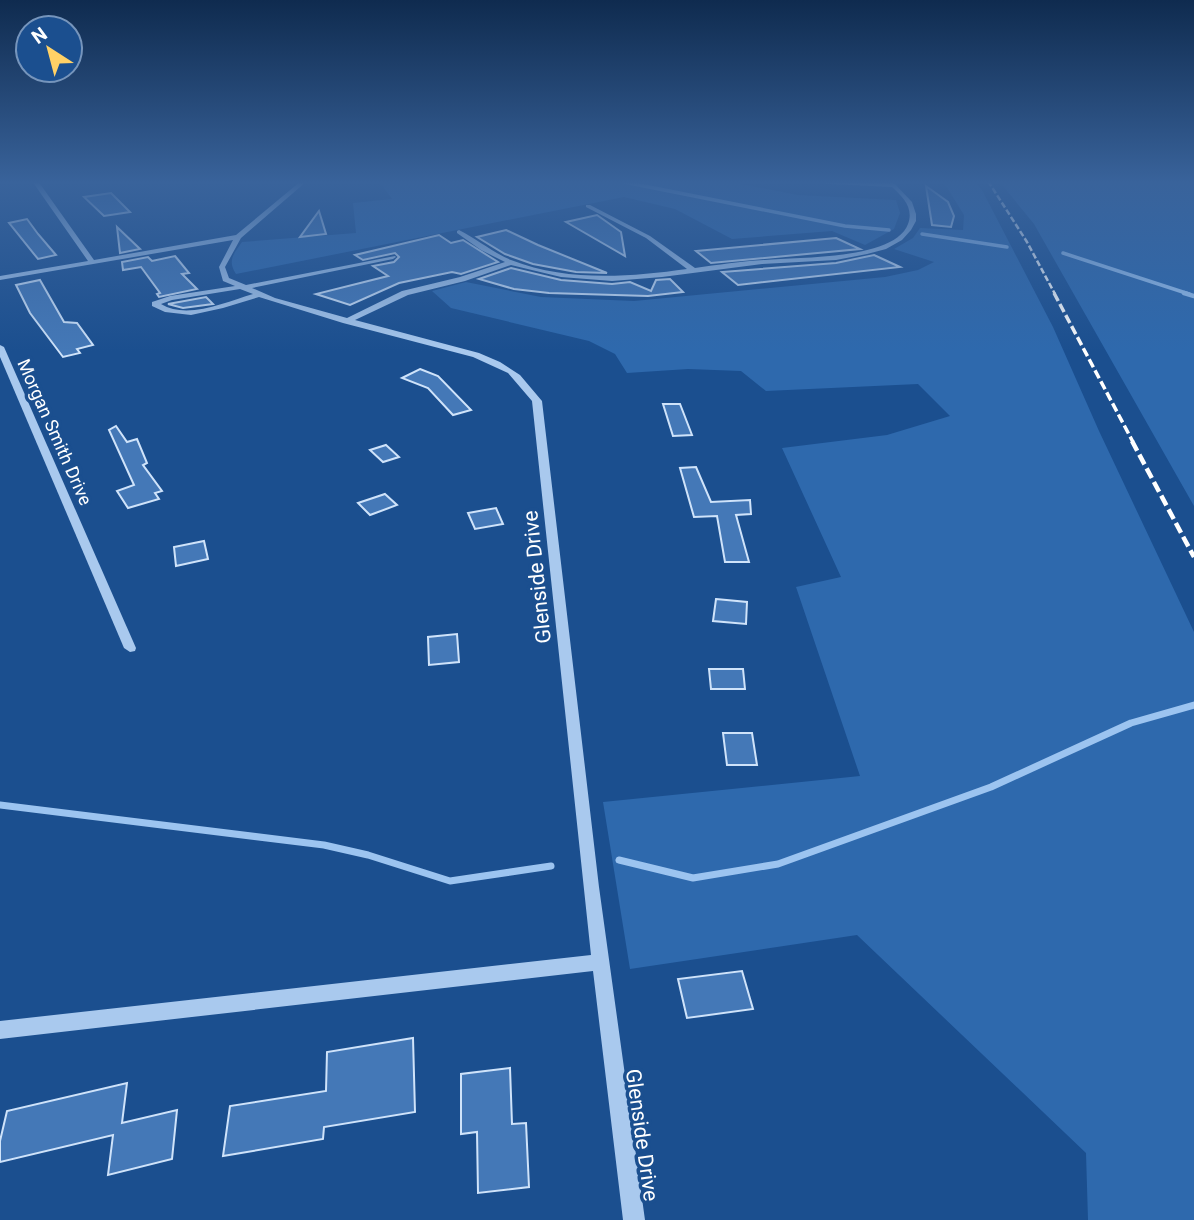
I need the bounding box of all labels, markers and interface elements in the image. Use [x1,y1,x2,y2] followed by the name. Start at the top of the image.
[14,14,84,84] north arrow
[27,22,51,49] text: N
[13,356,97,508] street label: Morgan Smith Drive
[518,509,556,645] street label: Glenside Drive
[621,1067,663,1203] street label: Glenside Drive

